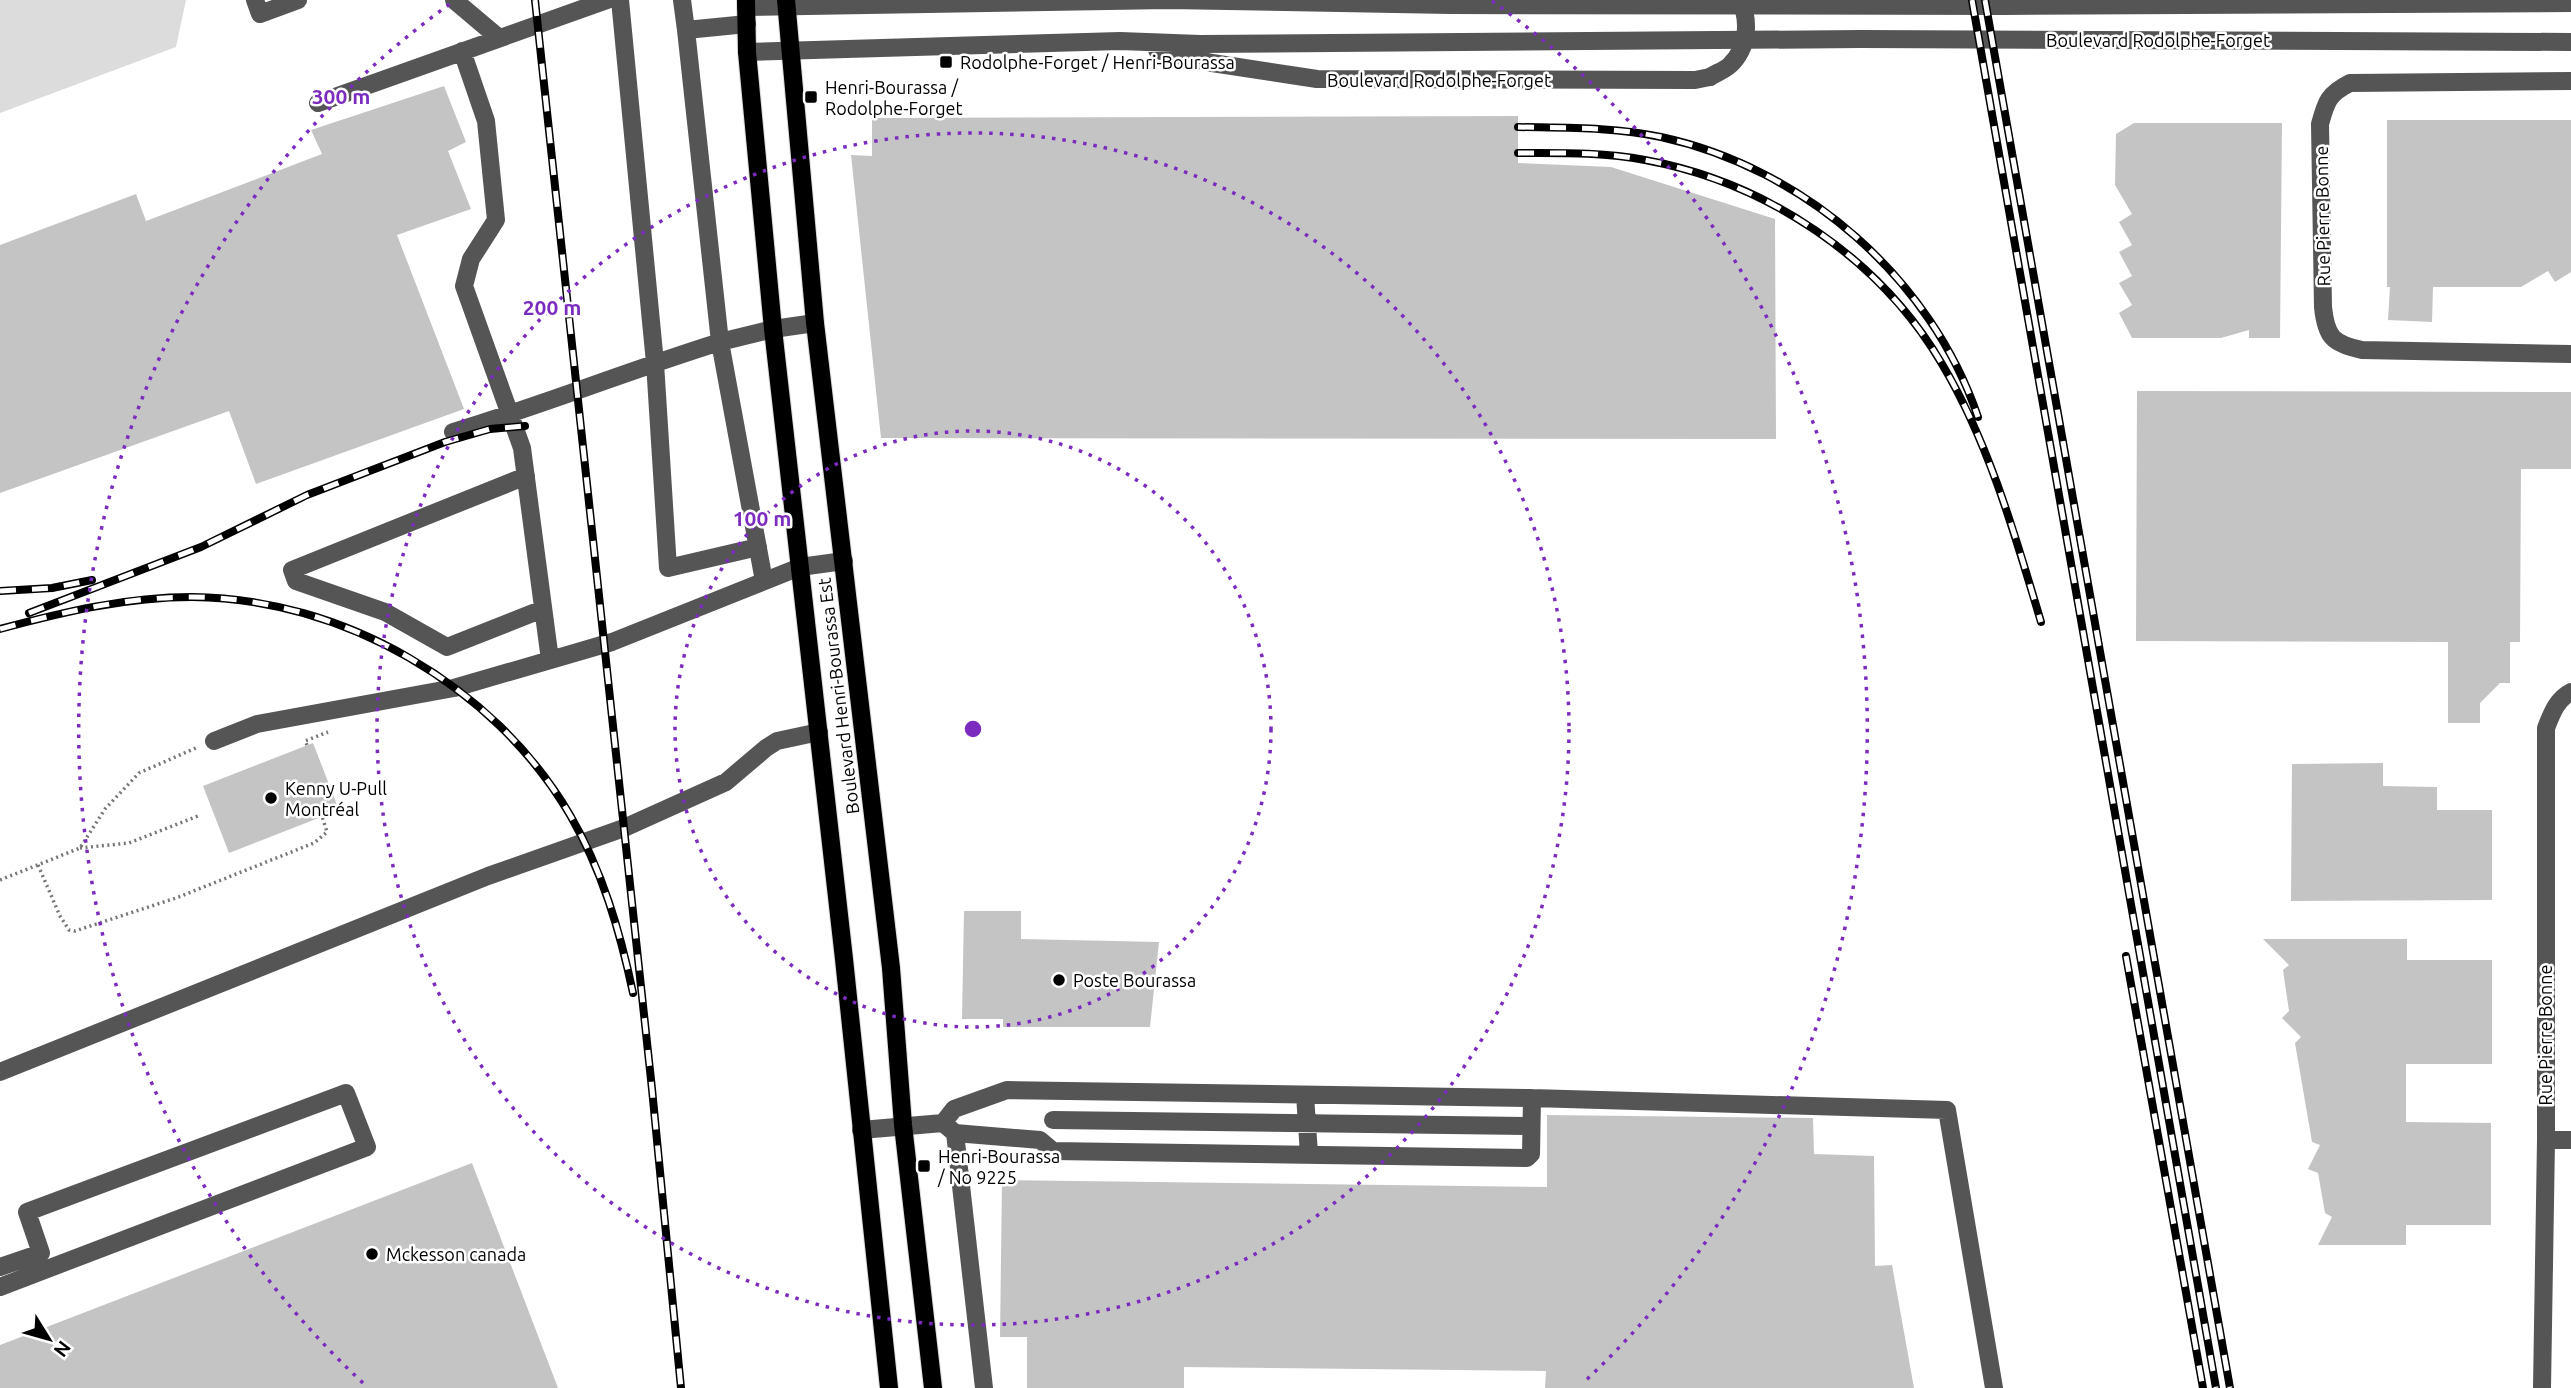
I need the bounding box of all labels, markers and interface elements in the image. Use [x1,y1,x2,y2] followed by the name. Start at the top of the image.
[2046,30,2270,50] street label: Boulevard Rodolphe-Forget
[960,52,1235,72] place label: Rodolphe-Forget / Henri-Bourassa
[938,54,954,70] marker: Rodolphe-Forget / Henri-Bourassa
[1327,70,1551,90] street label: Boulevard Rodolphe-Forget
[825,77,963,118] place label: Henri-Bourassa / Rodolphe-Forget
[312,84,370,108] text: 300 m
[803,89,819,105] marker: Henri-Bourassa / Rodolphe-Forget
[2311,145,2333,287] street label: Rue Pierre Bonne
[523,295,581,319] text: 200 m
[733,506,791,530] text: 100 m
[814,577,862,815] street label: Boulevard Henri-Bourassa Est
[961,717,985,741] centre of rings
[285,778,387,819] place label: Kenny U-Pull Montréal
[263,790,279,806] marker: Kenny U-Pull Montréal
[2535,965,2555,1105] street label: Rue Pierre Bonne
[1073,970,1196,990] place label: Poste Bourassa
[1051,972,1067,988] marker: Poste Bourassa
[937,1146,1060,1187] place label: Henri-Bourassa / No 9225
[916,1158,932,1174] marker: Henri-Bourassa / No 9225
[386,1244,526,1264] place label: Mckesson canada
[364,1246,380,1262] marker: Mckesson canada
[14,1304,84,1374] north arrow
[50,1337,76,1362] text: N

